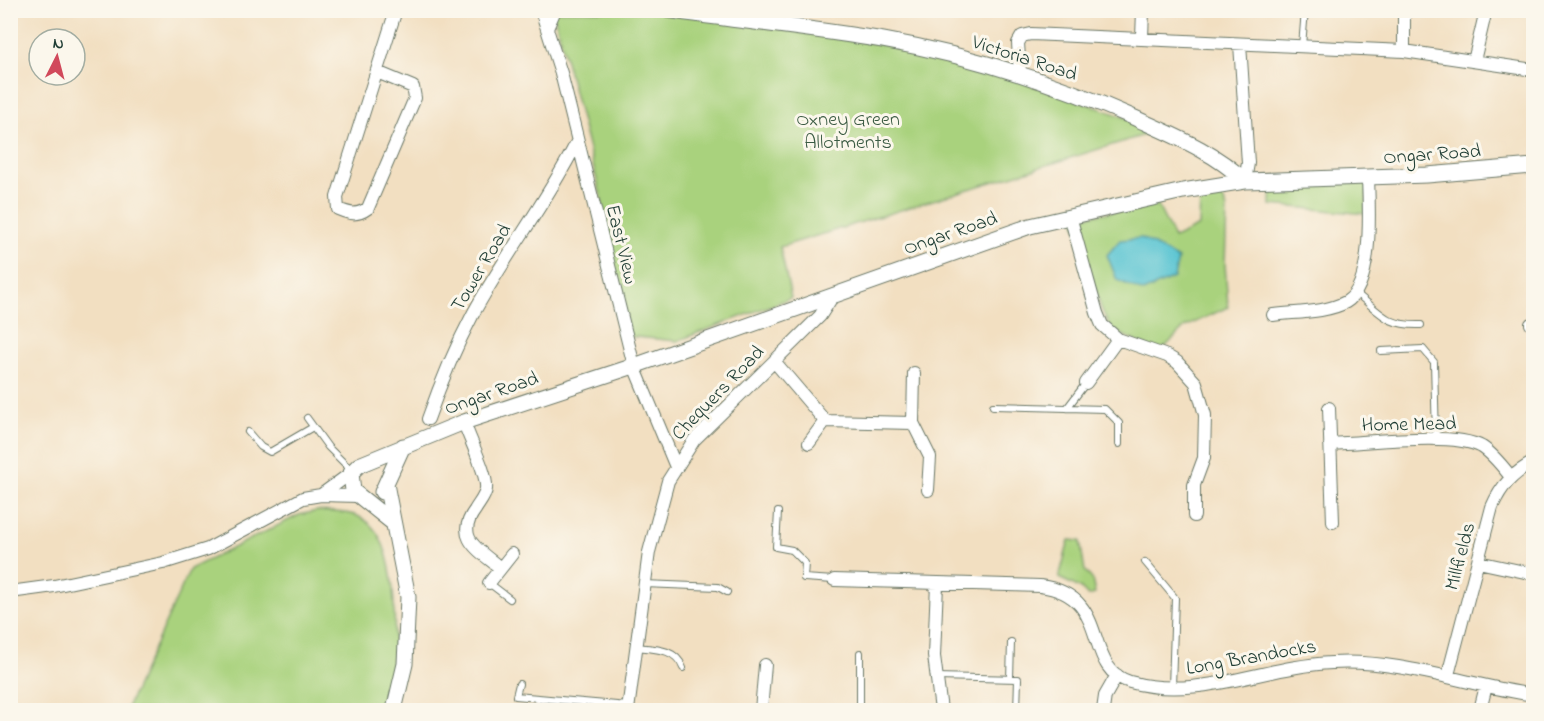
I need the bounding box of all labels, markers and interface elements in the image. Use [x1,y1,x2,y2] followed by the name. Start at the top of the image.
[27,27,87,87] north arrow
[967,28,1081,90] street label: Victoria Road
[52,32,65,57] text: N
[796,106,900,158] park label: Oxney Green Allotments
[1383,138,1482,174] street label: Ongar Road
[597,202,644,287] street label: East View
[900,205,1002,265] street label: Ongar Road
[445,219,520,318] street label: Tower Road
[666,339,772,448] street label: Chequers Road
[441,365,543,425] street label: Ongar Road
[1361,410,1457,441] street label: Home Mead
[1438,520,1484,594] street label: Millfields
[1184,633,1319,685] street label: Long Brandocks

